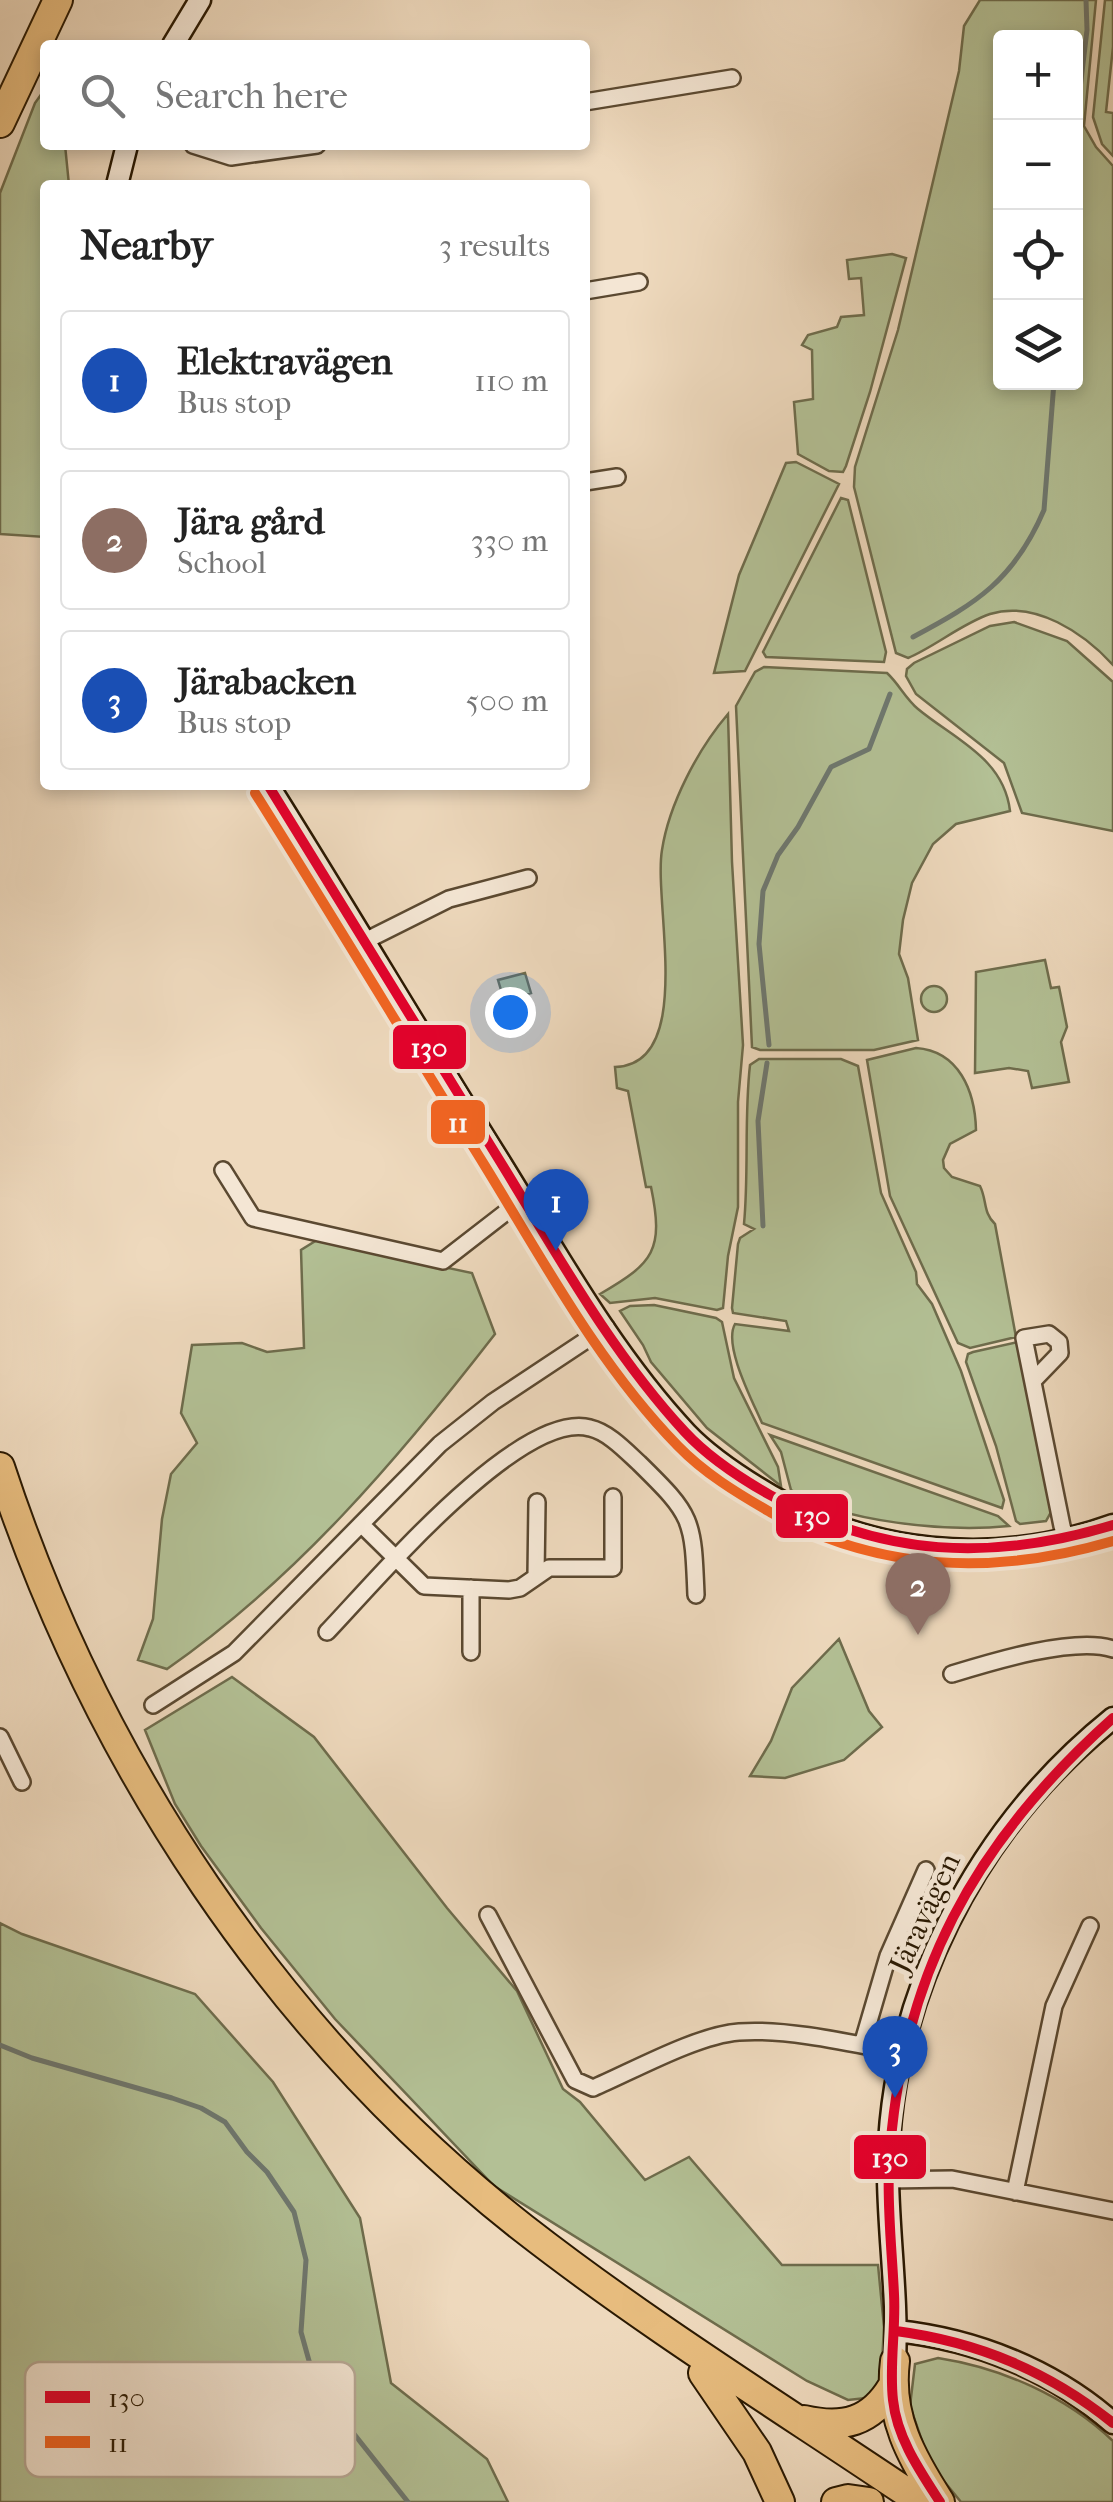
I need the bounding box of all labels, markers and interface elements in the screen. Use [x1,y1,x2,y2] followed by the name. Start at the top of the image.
[993,30,1083,390] map controls
[993,30,1083,120] button: +
[40,40,590,150] search box
[75,68,130,123] icon: search
[155,73,348,118] text: Search here
[993,120,1083,210] button: −
[993,210,1083,300] button: locate
[80,221,212,270] text: Nearby
[439,227,550,264] text: 3 results
[993,300,1083,390] button: layers
[177,339,393,384] text: Elektravägen
[109,362,120,399] text: 1
[474,362,548,399] text: 110 m
[177,384,291,421] text: Bus stop
[177,499,324,544] text: Jära gård
[106,522,123,559] text: 2
[471,522,548,559] text: 330 m
[177,544,266,581] text: School
[177,659,356,704] text: Järabacken
[108,682,121,719] text: 3
[466,682,548,719] text: 500 m
[177,704,291,741] text: Bus stop
[485,987,536,1038] your location
[391,1023,468,1071] line badge: 130
[411,1031,447,1064] text: 130
[429,1098,487,1146] line badge: 11
[448,1106,468,1139] text: 11
[524,1168,588,1251] pin: 1
[774,1492,850,1540] line badge: 130
[794,1499,830,1532] text: 130
[886,1552,950,1635] pin: 2
[881,1847,968,1980] street label: Järavägen
[862,2016,928,2098] pin: 3
[852,2133,928,2181] line badge: 130
[872,2141,908,2174] text: 130
[25,2362,355,2477] legend
[108,2381,145,2414] text: 130
[108,2426,128,2459] text: 11

